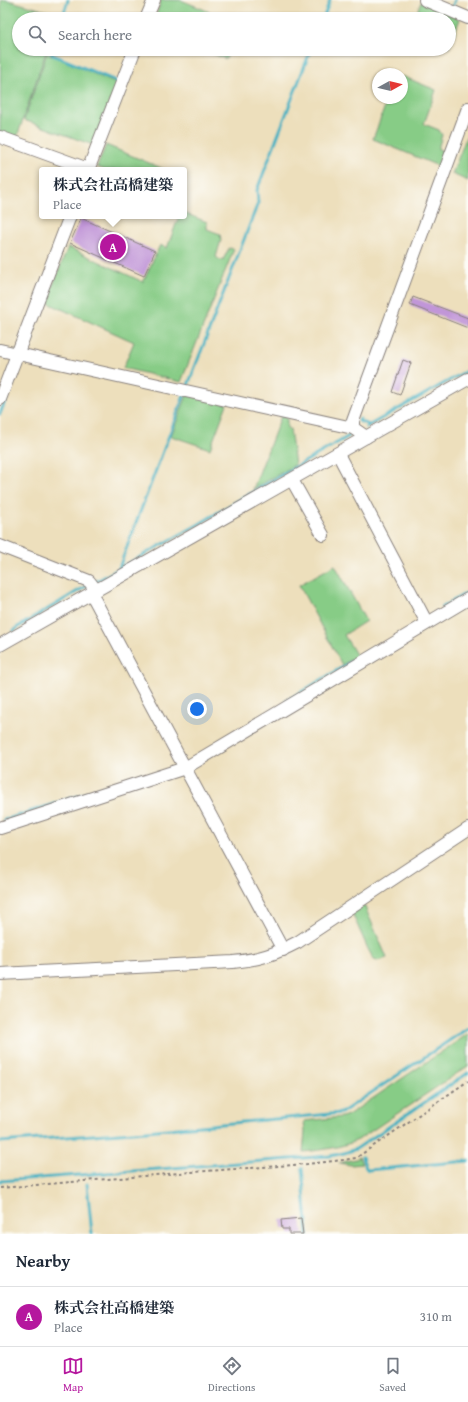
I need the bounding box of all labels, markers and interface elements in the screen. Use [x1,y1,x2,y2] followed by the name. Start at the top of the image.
[12,12,456,56] search box
[26,23,48,45] icon: search
[58,24,132,45] text: Search here
[372,68,408,104] north arrow
[39,167,187,219] popup
[53,174,173,195] text: 株式会社高橋建築
[53,195,82,214] text: Place
[100,232,126,262] pin: A
[187,699,207,719] your location
[16,1248,70,1273] text: Nearby
[54,1297,174,1318] text: 株式会社高橋建築
[25,1307,33,1326] text: A
[420,1307,452,1326] text: 310 m
[54,1318,83,1337] text: Place
[62,1355,84,1395] tab: Map
[208,1355,255,1395] tab: Directions
[379,1355,406,1395] tab: Saved

